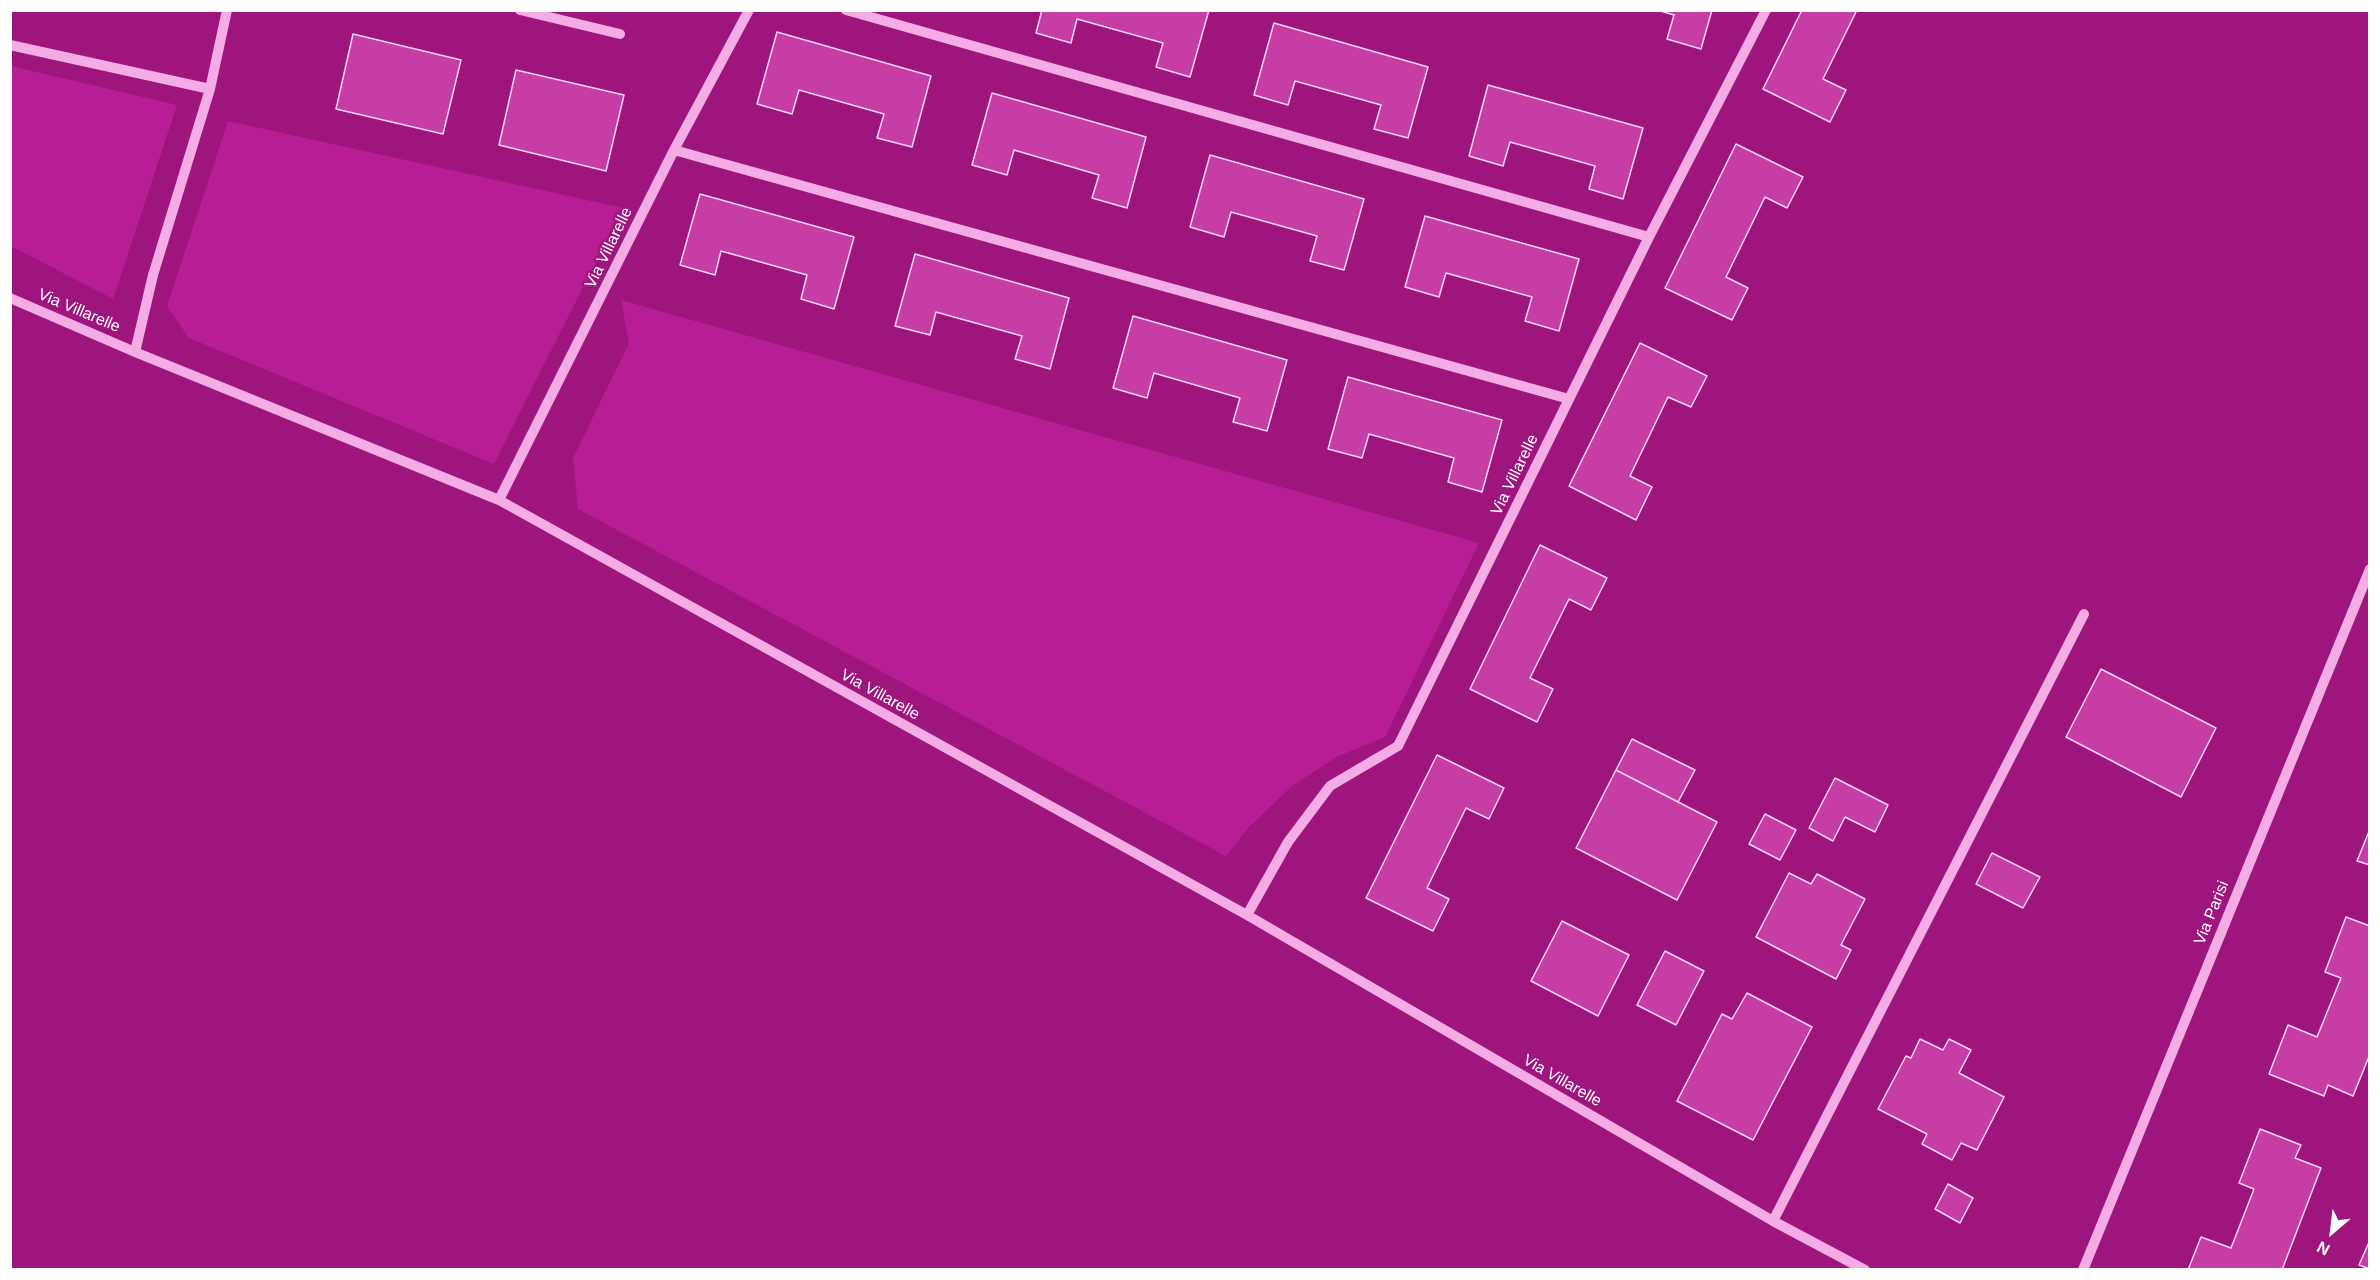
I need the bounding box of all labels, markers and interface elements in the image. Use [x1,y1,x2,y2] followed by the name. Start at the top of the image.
[581,204,637,292] street label: Via Villarelle
[35,285,123,337] street label: Via Villarelle
[1487,431,1543,519] street label: Via Villarelle
[837,665,923,725] street label: Via Villarelle
[2190,878,2234,948] street label: Via Parisi
[1519,1051,1605,1111] street label: Via Villarelle
[2302,1202,2362,1262] north arrow
[2314,1238,2332,1259] text: N

